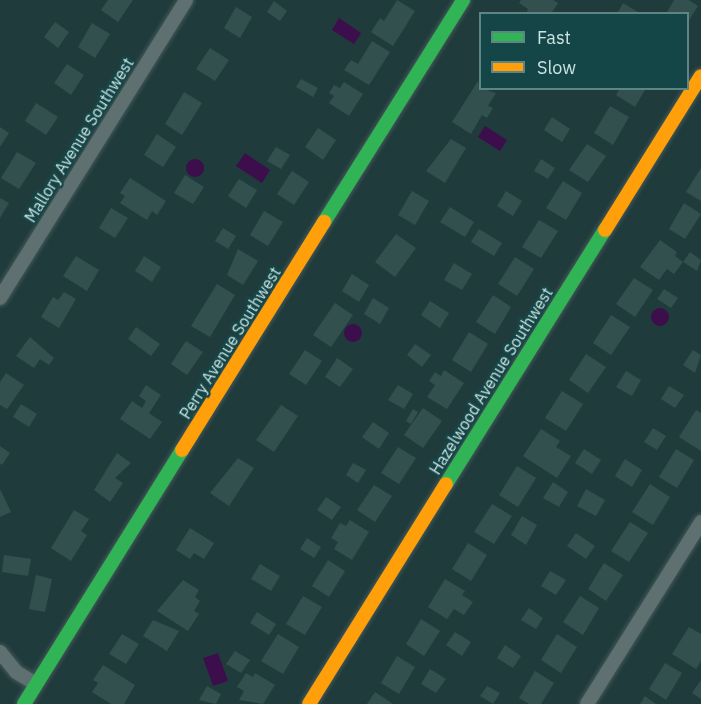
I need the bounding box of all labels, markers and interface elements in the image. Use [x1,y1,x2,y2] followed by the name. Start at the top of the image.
[479,12,689,90] legend
[537,26,571,49] text: Fast
[20,54,138,226] street label: Mallory Avenue Southwest
[537,56,576,79] text: Slow
[175,264,285,422] street label: Perry Avenue Southwest
[425,284,557,478] street label: Hazelwood Avenue Southwest

